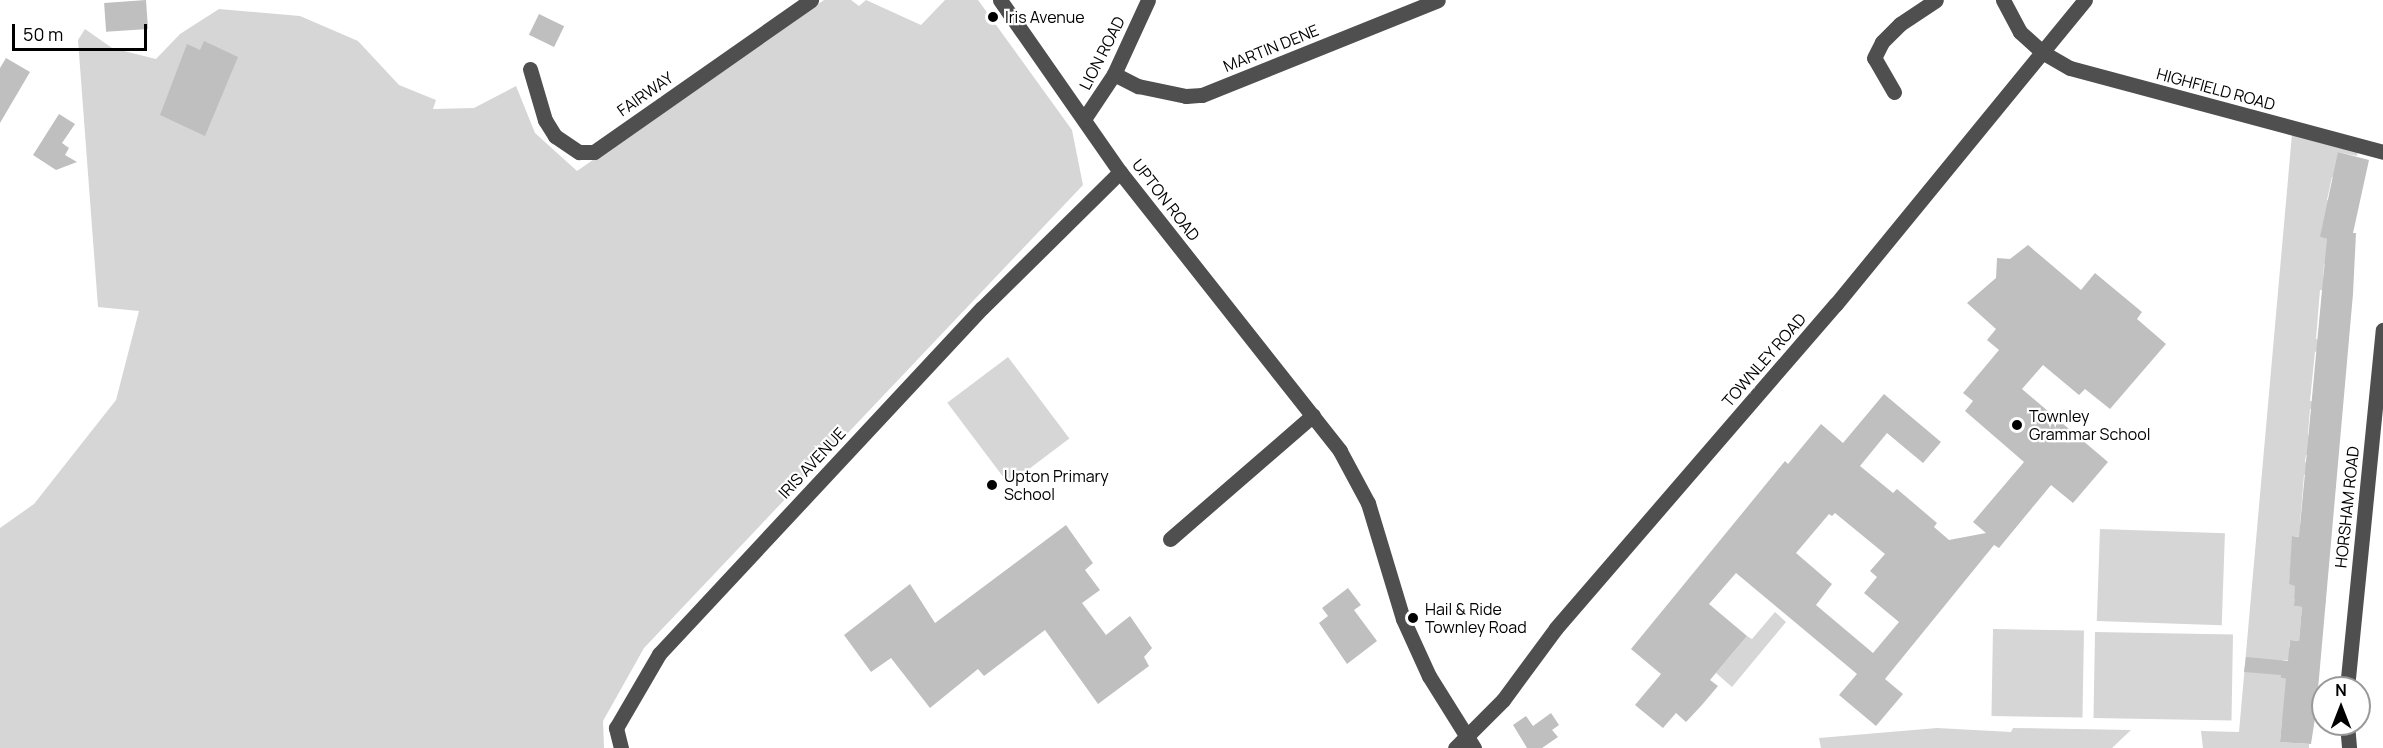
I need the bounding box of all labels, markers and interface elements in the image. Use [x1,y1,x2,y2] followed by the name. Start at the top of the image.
[1005,7,1085,27] place label: Iris Avenue
[986,10,1000,24] marker: Iris Avenue
[15,12,150,50] scale bar
[1075,13,1129,93] street label: LION ROAD
[1221,20,1321,76] street label: MARTIN DENE
[23,22,63,46] text: 50 m
[2155,64,2277,114] street label: HIGHFIELD ROAD
[613,68,677,120] street label: FAIRWAY
[1128,155,1204,245] street label: UPTON ROAD
[1718,309,1810,411] street label: TOWNLEY ROAD
[2029,406,2150,444] place label: Townley Grammar School
[2010,418,2024,432] marker: Townley Grammar School
[774,424,850,502] street label: IRIS AVENUE
[2331,445,2363,569] street label: HORSHAM ROAD
[1004,466,1109,504] place label: Upton Primary School
[985,478,999,492] marker: Upton Primary School
[1425,599,1527,637] place label: Hail & Ride Townley Road
[1406,611,1420,625] marker: Hail & Ride Townley Road
[2311,676,2371,736] north arrow
[2335,679,2347,701] text: N

